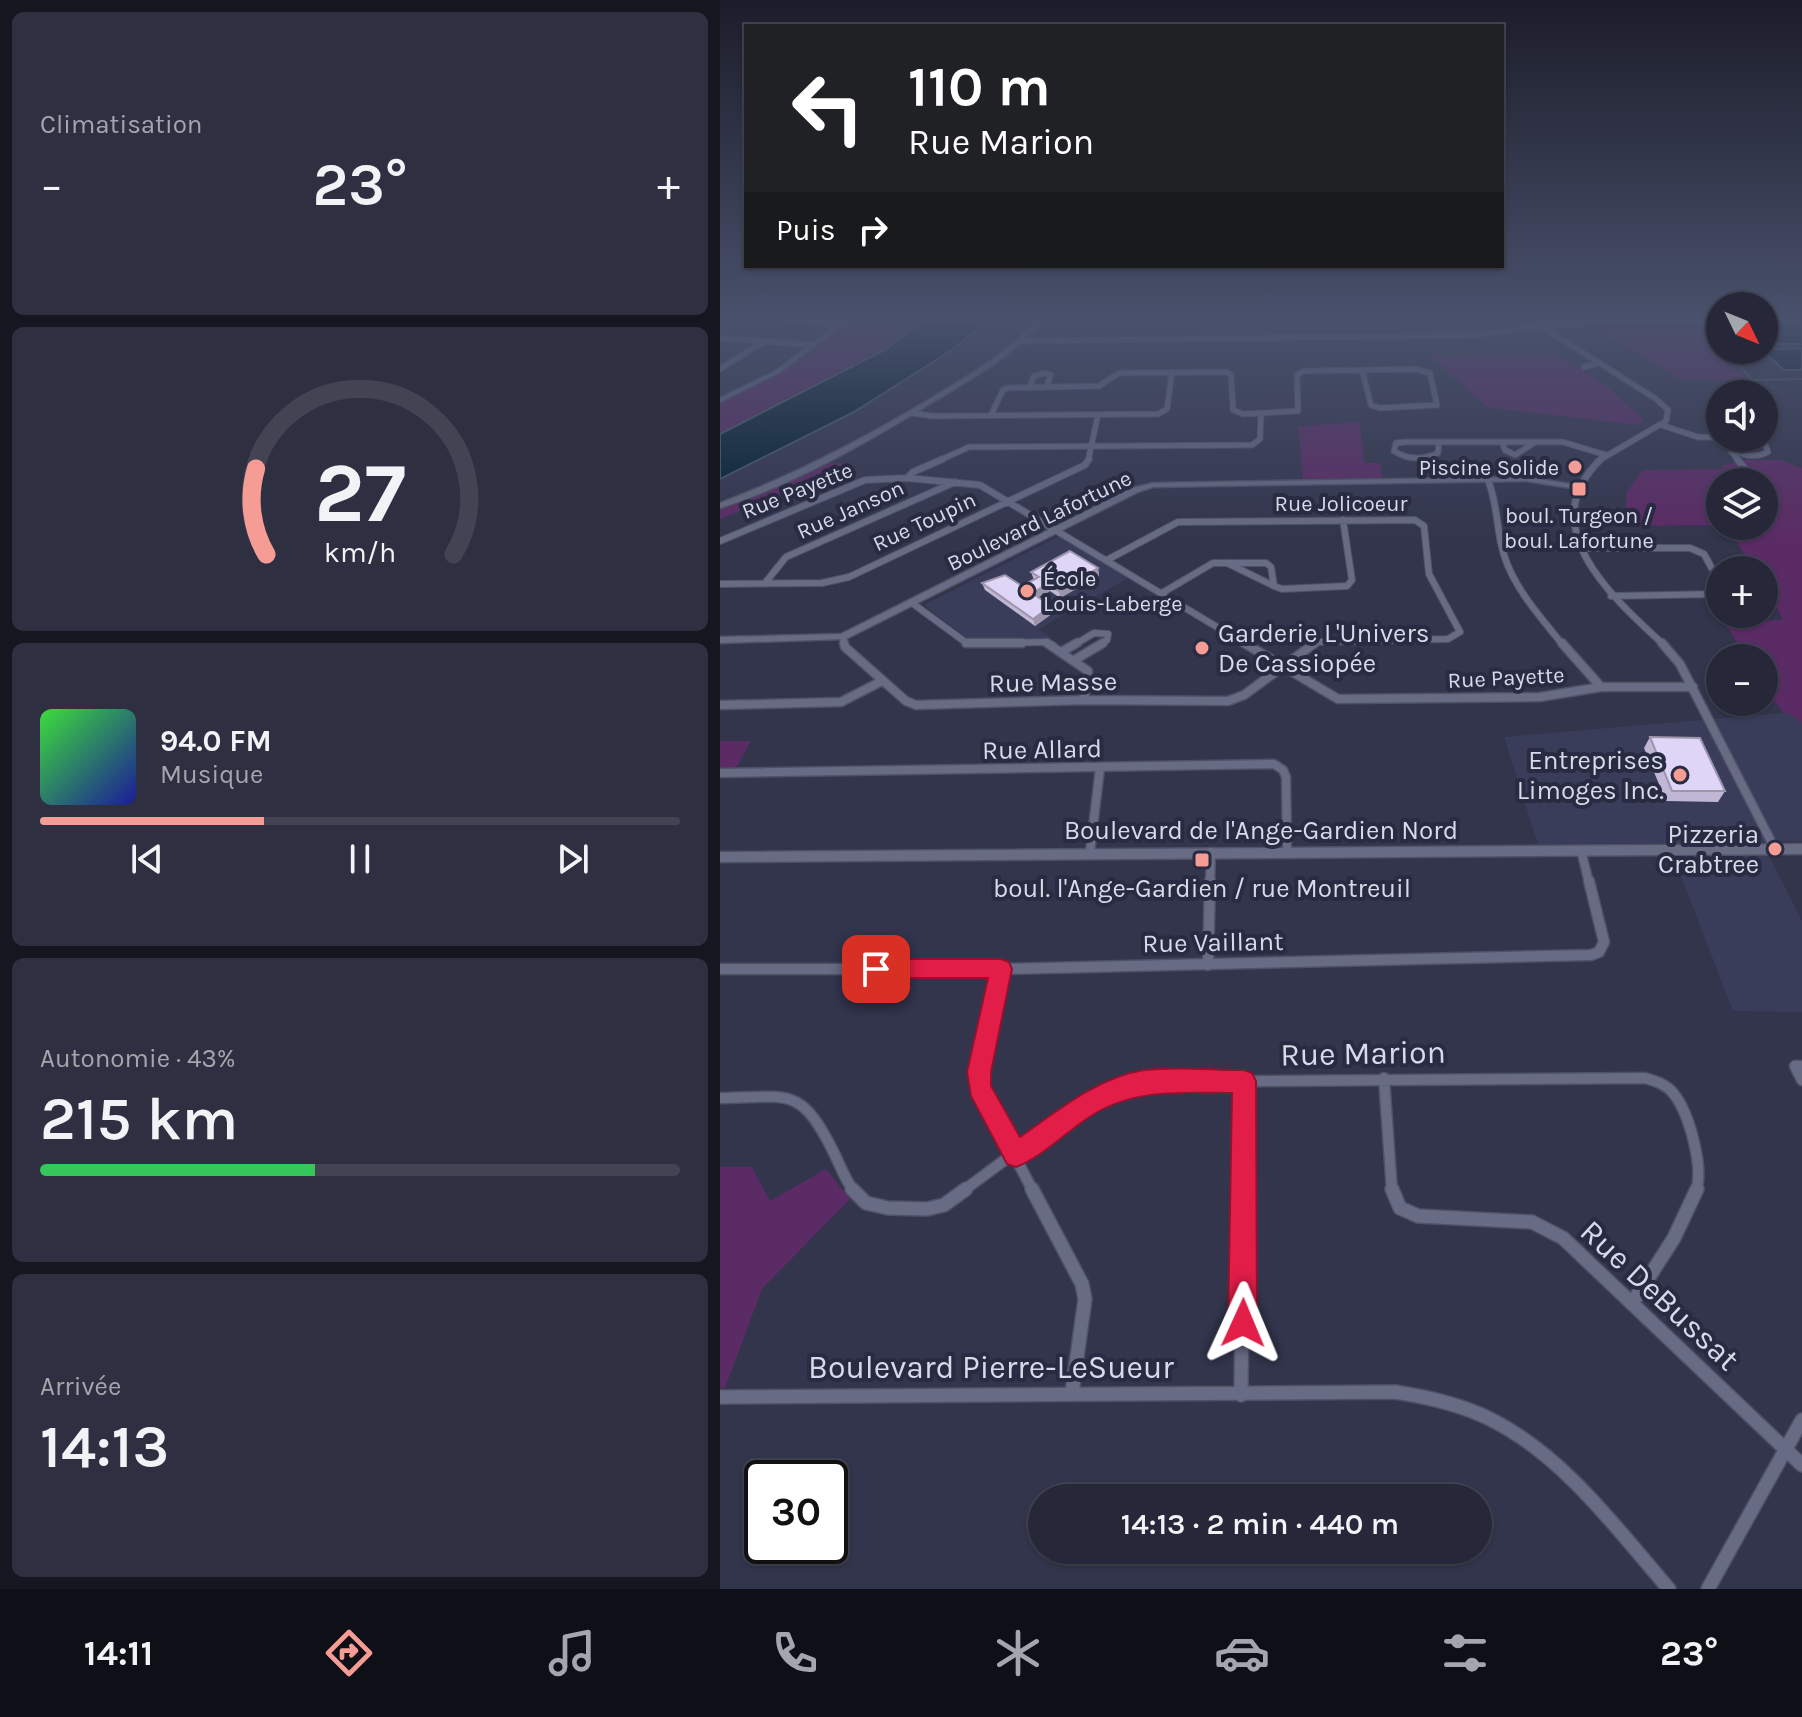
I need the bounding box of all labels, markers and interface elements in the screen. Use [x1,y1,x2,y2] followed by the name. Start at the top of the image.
[908,54,1051,119] text: 110 m
[776,56,880,160] icon: left
[40,109,203,140] text: Climatisation
[908,121,1094,163] text: Rue Marion
[312,150,408,220] text: 23°
[40,160,63,211] text: −
[657,160,680,211] text: +
[851,208,895,252] icon: right
[776,212,835,248] text: Puis
[1706,292,1778,364] north arrow
[1706,292,1778,716] map controls
[1706,380,1778,452] button: sound
[314,445,406,542] text: 27
[1419,455,1559,481] place label: Piscine Solide
[738,457,856,525] street label: Rue Payette
[1566,458,1584,476] marker: Piscine Solide
[943,465,1136,577] street label: Boulevard Lafortune
[1706,468,1778,540] button: layers
[793,475,908,545] street label: Rue Janson
[1570,480,1588,498] marker: boul. Turgeon / boul. Lafortune
[869,487,980,557] street label: Rue Toupin
[1275,491,1407,517] street label: Rue Jolicoeur
[1504,503,1654,554] place label: boul. Turgeon / boul. Lafortune
[324,536,396,569] text: km/h
[1706,556,1778,628] button: +
[1043,565,1182,617] place label: École Louis-Laberge
[1018,582,1036,600] marker: École Louis-Laberge
[1218,618,1429,679] place label: Garderie L'Univers De Cassiopée
[1193,639,1211,657] marker: Garderie L'Univers De Cassiopée
[1706,644,1778,716] button: −
[1447,662,1565,694] street label: Rue Payette
[989,666,1117,699] street label: Rue Masse
[160,723,272,759] text: 94.0 FM
[982,733,1102,766] street label: Rue Allard
[1517,745,1664,806] place label: Entreprises Limoges Inc.
[160,759,263,790] text: Musique
[1671,766,1689,784] marker: Entreprises Limoges Inc.
[1064,815,1458,846] street label: Boulevard de l'Ange-Gardien Nord
[1658,819,1759,880] place label: Pizzeria Crabtree
[125,837,169,881] icon: previous
[338,837,382,881] icon: pause
[551,837,595,881] icon: next
[1766,840,1784,858] marker: Pizzeria Crabtree
[1193,851,1211,869] marker: boul. l'Ange-Gardien / rue Montreuil
[993,873,1411,904] place label: boul. l'Ange-Gardien / rue Montreuil
[1142,926,1284,959] street label: Rue Vaillant
[842,935,910,1003] pin
[854,947,898,991] icon: arrive
[1280,1034,1446,1073] street label: Rue Marion
[40,1043,236,1074] text: Autonomie · 43%
[40,1084,238,1154] text: 215 km
[1573,1213,1747,1378] street label: Rue DeBussat
[1201,1281,1285,1365] position arrow
[808,1349,1174,1386] street label: Boulevard Pierre-LeSueur
[40,1371,121,1402] text: Arrivée
[40,1412,169,1482] text: 14:13
[744,1460,848,1564] speed limit sign: 30
[1121,1506,1399,1542] text: 14:13 · 2 min · 440 m
[321,1625,377,1681] icon: directions
[544,1625,600,1681] icon: music
[767,1625,823,1681] icon: phone
[990,1625,1046,1681] icon: climate
[1214,1625,1270,1681] icon: car
[1437,1625,1493,1681] icon: filters
[84,1632,153,1674] text: 14:11
[1660,1632,1718,1674] text: 23°

